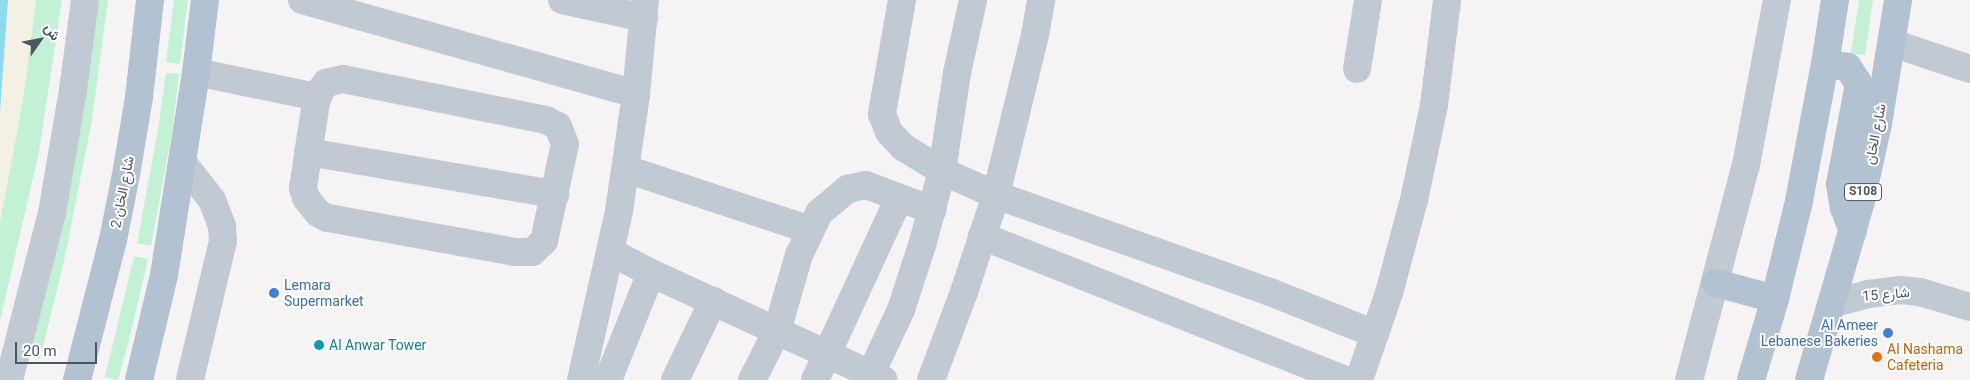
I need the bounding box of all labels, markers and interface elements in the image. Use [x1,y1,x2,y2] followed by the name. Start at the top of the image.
[15,15,65,65] north arrow
[41,20,64,43] text: ش
[1861,102,1889,166] street label: شارع الخان
[107,155,137,229] street label: شارع الخان 2
[1843,182,1883,202] road number: S108
[284,277,364,310] place label: Lemara Supermarket
[1862,284,1910,304] street label: شارع 15
[268,287,280,299] marker: Lemara Supermarket
[1761,317,1878,350] place label: Al Ameer Lebanese Bakeries
[1882,327,1894,339] marker: Al Ameer Lebanese Bakeries
[18,332,100,364] scale bar
[329,337,427,353] place label: Al Anwar Tower
[313,339,325,351] marker: Al Anwar Tower
[1887,341,1963,374] place label: Al Nashama Cafeteria
[23,342,57,360] text: 20 m
[1871,351,1883,363] marker: Al Nashama Cafeteria

